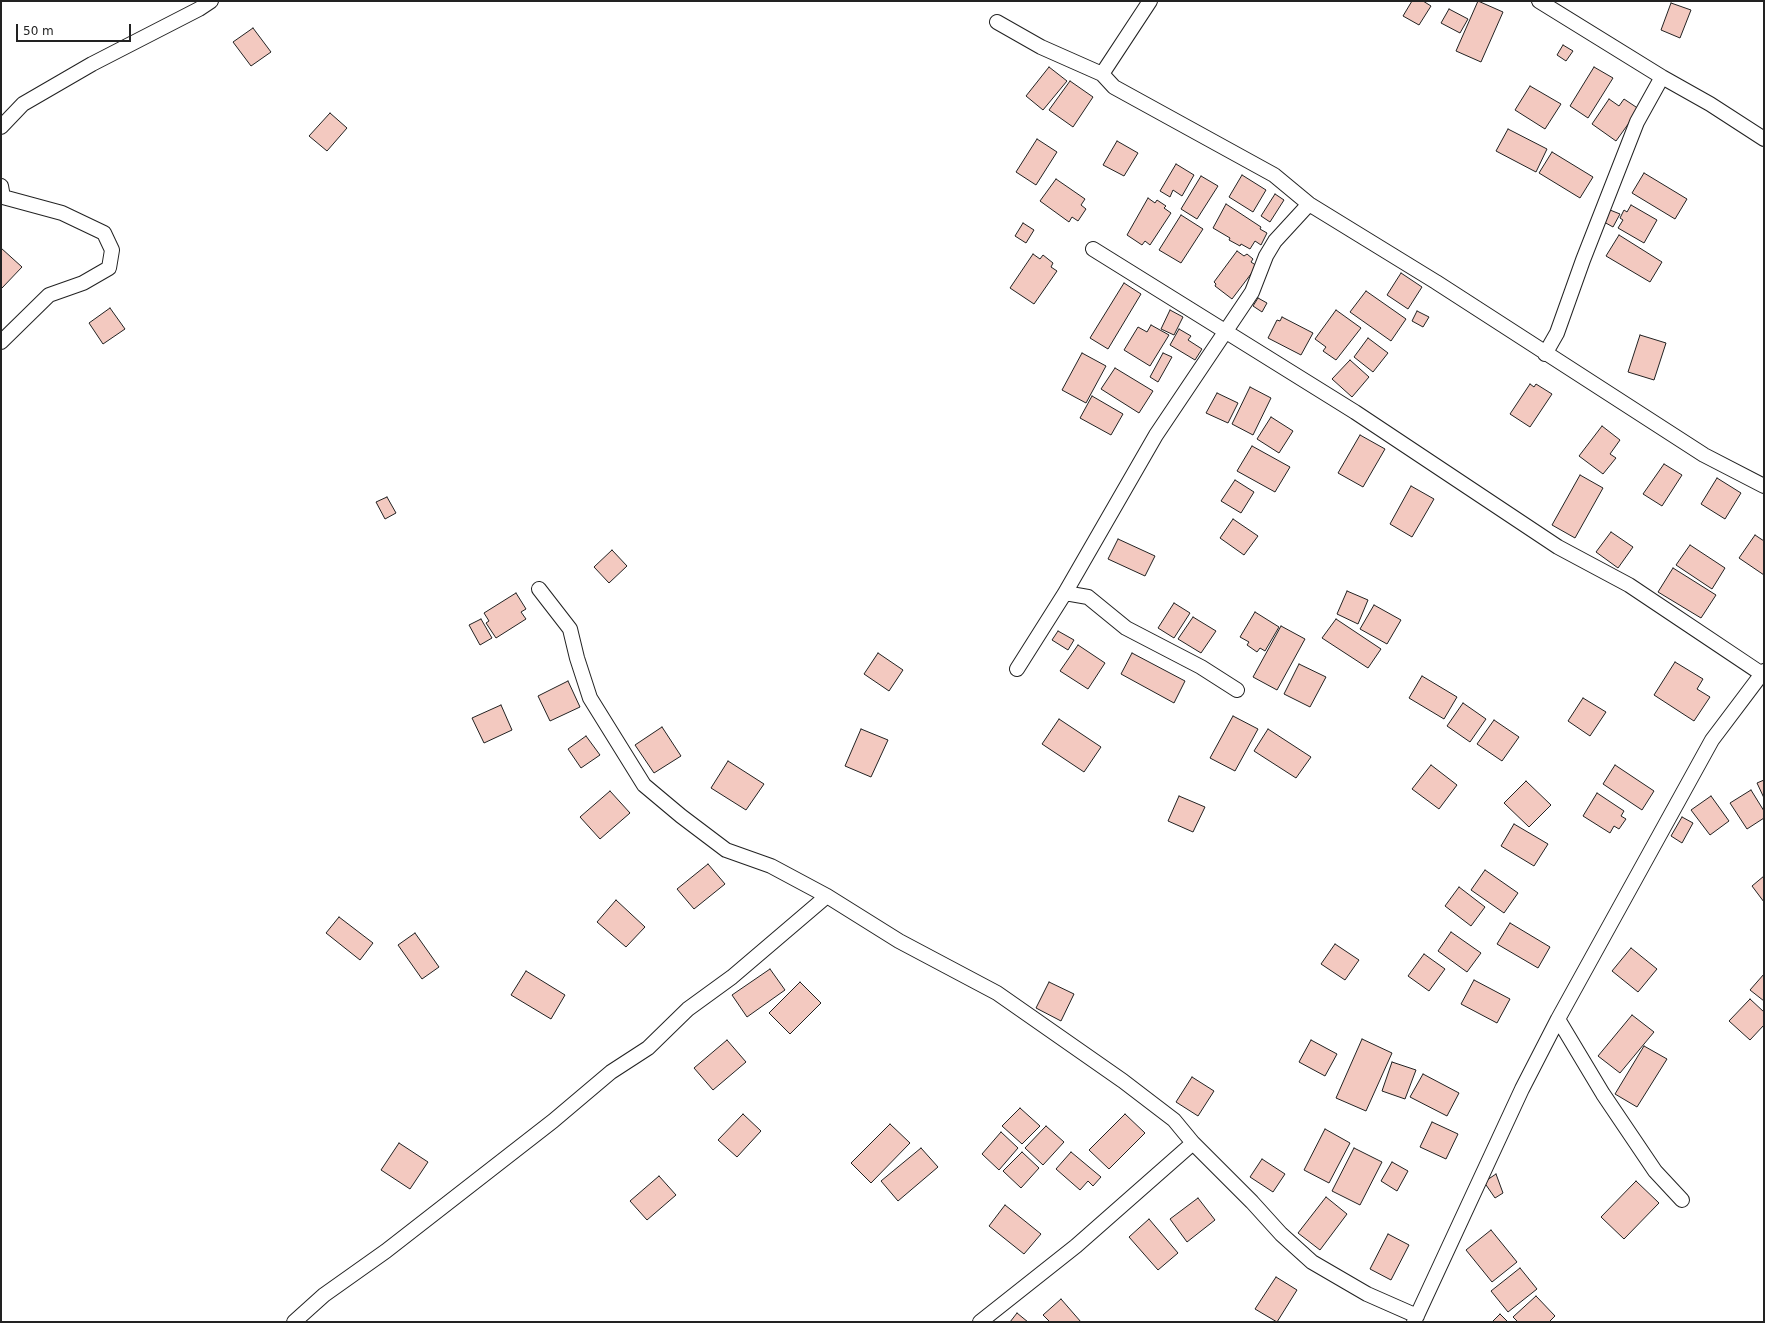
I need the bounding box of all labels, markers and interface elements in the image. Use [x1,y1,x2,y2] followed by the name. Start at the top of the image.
[18,16,133,42] scale bar
[23,24,54,38] text: 50 m

